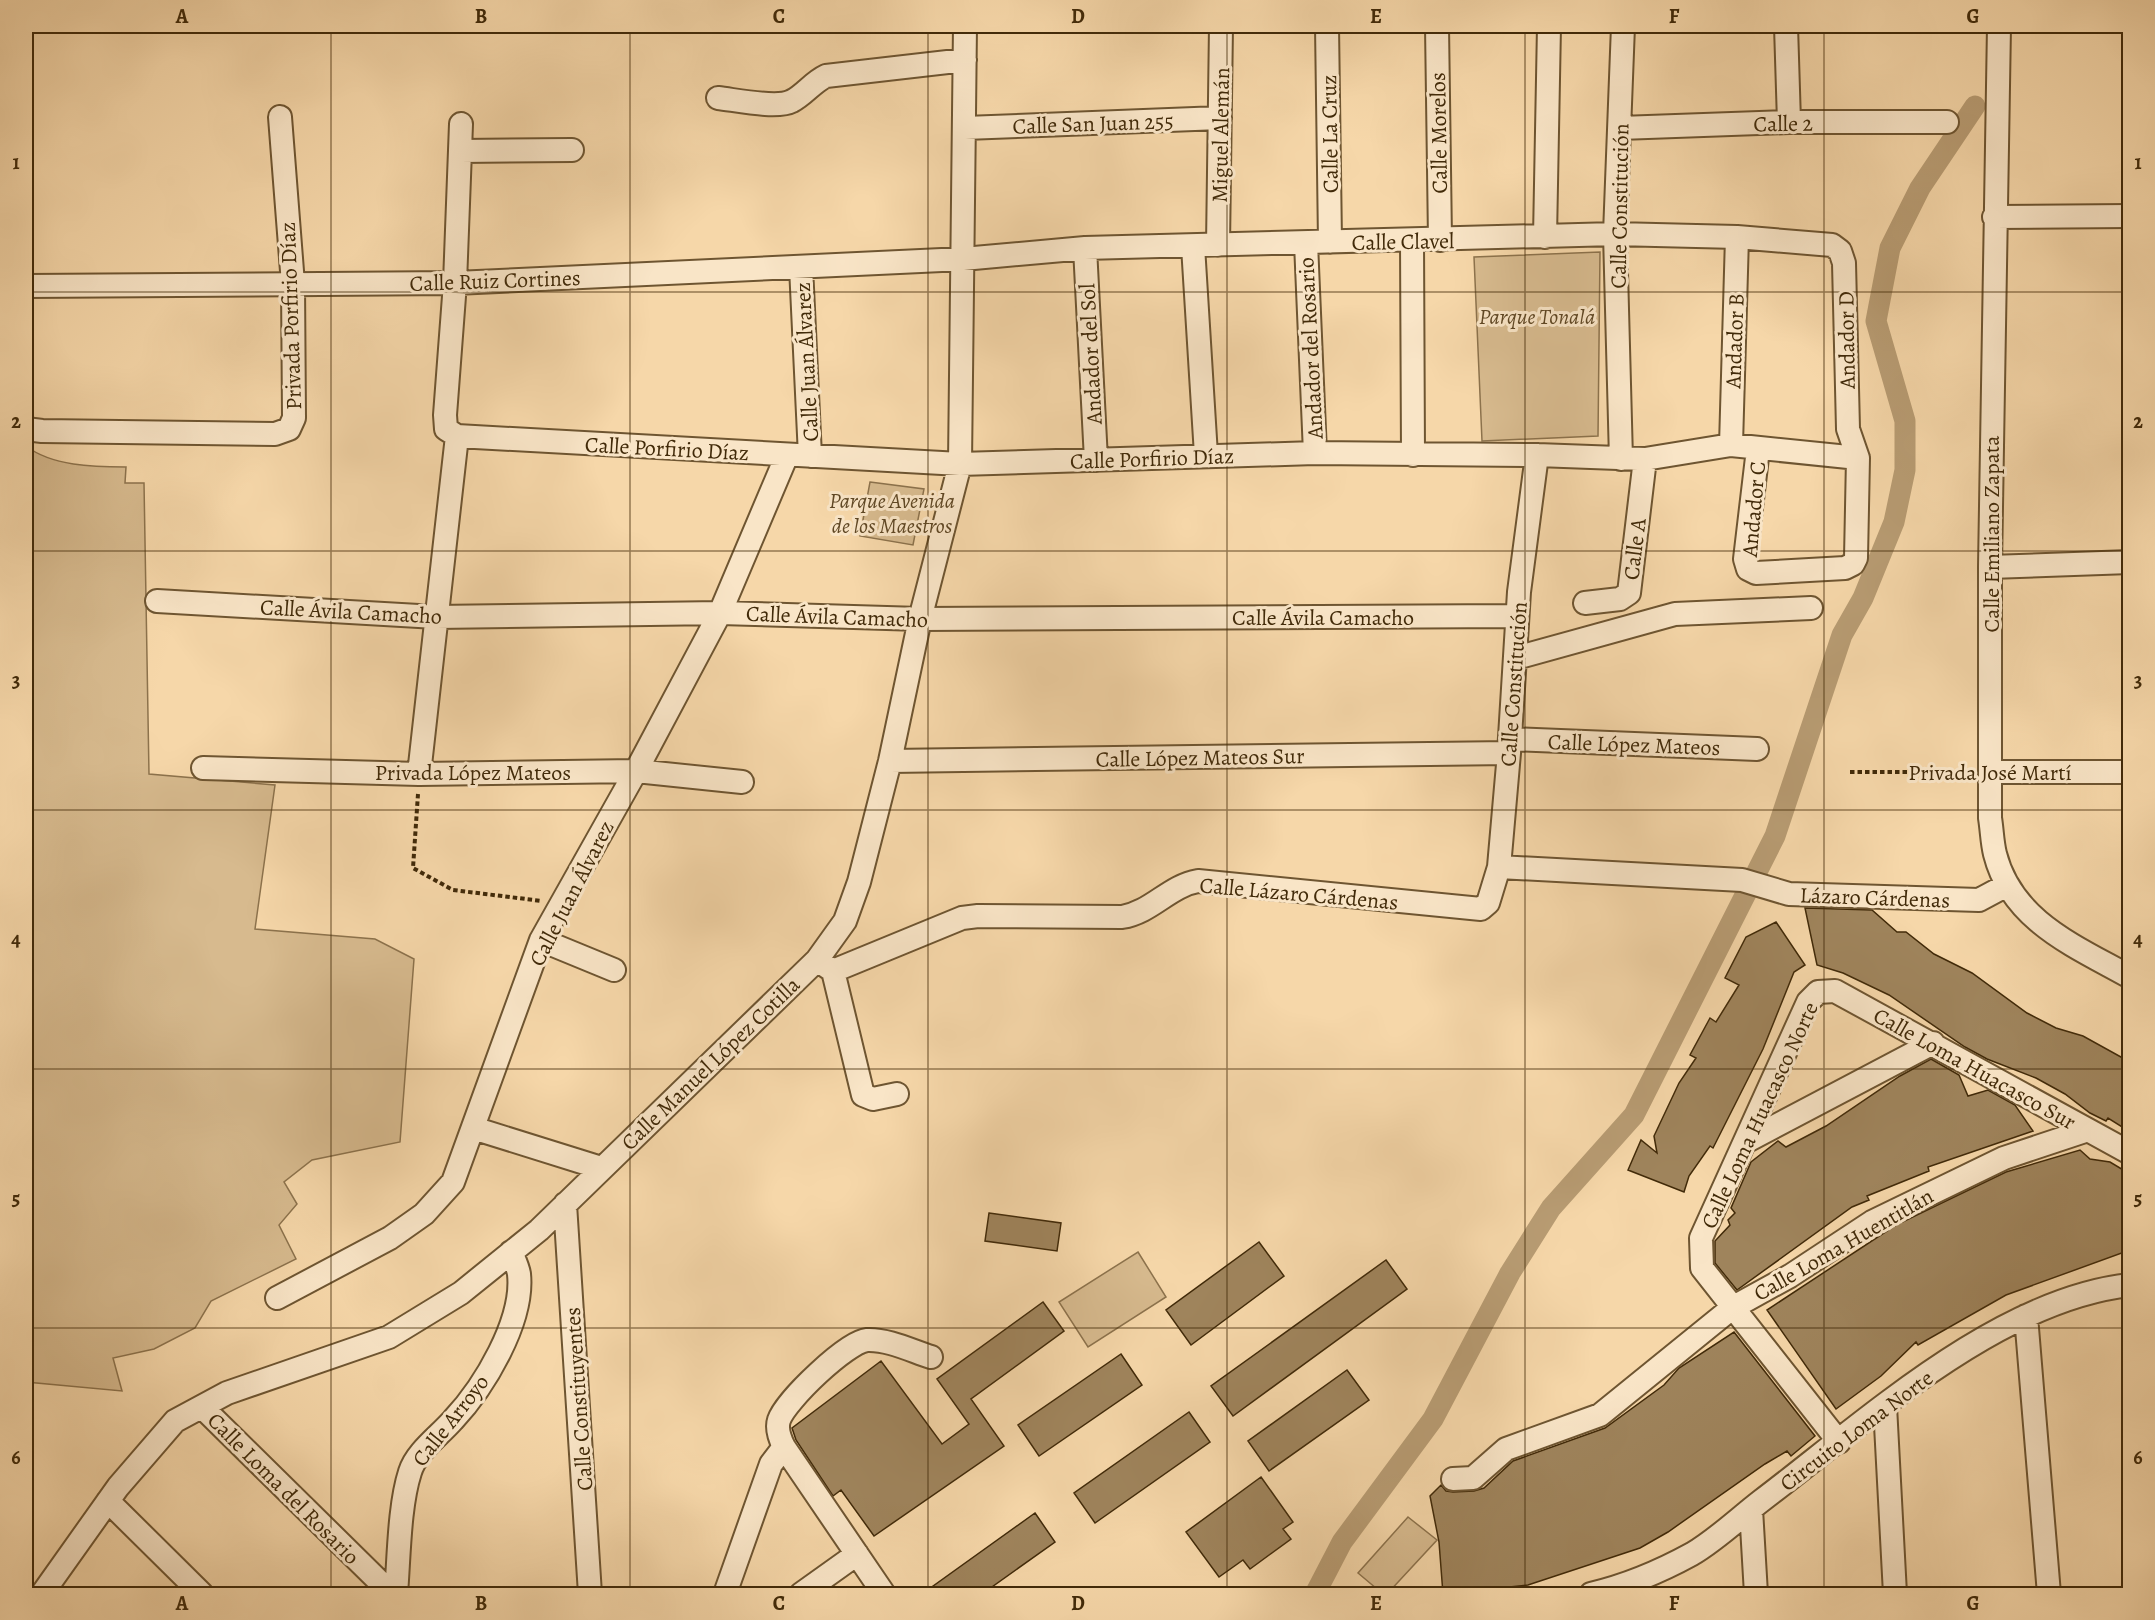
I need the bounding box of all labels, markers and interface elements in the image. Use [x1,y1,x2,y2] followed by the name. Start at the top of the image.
[175,3,189,30] text: A
[475,3,487,30] text: B
[773,3,785,30] text: C
[1071,3,1085,30] text: D
[1370,3,1382,30] text: E
[1669,3,1680,30] text: F
[1966,3,1980,30] text: G
[1205,67,1237,203] street label: Miguel Alemán
[1423,72,1455,194] street label: Calle Morelos
[1314,74,1346,193] street label: Calle La Cruz
[1012,106,1174,142] street label: Calle San Juan 255
[1753,108,1813,140] street label: Calle 2
[1604,123,1636,289] street label: Calle Constitución
[12,149,20,176] text: 1
[2134,149,2142,176] text: 1
[273,221,309,410] street label: Privada Porfirio Díaz
[1351,226,1455,258] street label: Calle Clavel
[1291,256,1331,441] street label: Andador del Rosario
[409,263,581,299] street label: Calle Ruiz Cortines
[788,281,826,442] street label: Calle Juan Álvarez
[1072,283,1110,426] street label: Andador del Sol
[1831,291,1863,390] street label: Andador D
[1718,293,1752,390] street label: Andador B
[1479,302,1595,332] park label: Parque Tonalá
[11,408,21,435] text: 2
[2133,408,2143,435] text: 2
[584,430,750,468] street label: Calle Porfirio Díaz
[1977,435,2007,633] street label: Calle Emiliano Zapata
[1069,441,1235,477] street label: Calle Porfirio Díaz
[1735,460,1773,559] street label: Andador C
[829,486,955,541] park label: Parque Avenida de los Maestros
[1616,515,1654,582] street label: Calle A
[259,592,443,632] street label: Calle Ávila Camacho
[746,599,928,635] street label: Calle Ávila Camacho
[1493,601,1535,768] street label: Calle Constitución
[1232,603,1414,633] street label: Calle Ávila Camacho
[12,667,20,694] text: 3
[2134,667,2142,694] text: 3
[1547,727,1721,763] street label: Calle López Mateos
[1095,741,1305,775] street label: Calle López Mateos Sur
[375,758,571,788] street label: Privada López Mateos
[1908,758,2072,788] street label: Privada José Martí
[522,815,622,971] street label: Calle Juan Álvarez
[1198,870,1400,918] street label: Calle Lázaro Cárdenas
[1799,880,1951,916] street label: Lázaro Cárdenas
[11,926,21,953] text: 4
[2133,926,2143,953] text: 4
[615,970,807,1157] street label: Calle Manuel López Cotilla
[1694,997,1826,1234] street label: Calle Loma Huacasco Norte
[1868,1001,2081,1137] street label: Calle Loma Huacasco Sur
[1748,1181,1939,1309] street label: Calle Loma Huentitlán
[12,1185,20,1212] text: 5
[2134,1185,2142,1212] text: 5
[558,1306,600,1492] street label: Calle Constituyentes
[1774,1363,1939,1498] street label: Circuito Loma Norte
[405,1368,496,1473] street label: Calle Arroyo
[201,1406,366,1571] street label: Calle Loma del Rosario
[11,1444,21,1471] text: 6
[2133,1444,2143,1471] text: 6
[175,1590,189,1617] text: A
[475,1590,487,1617] text: B
[773,1590,785,1617] text: C
[1071,1590,1085,1617] text: D
[1370,1590,1382,1617] text: E
[1669,1590,1680,1617] text: F
[1966,1590,1980,1617] text: G

